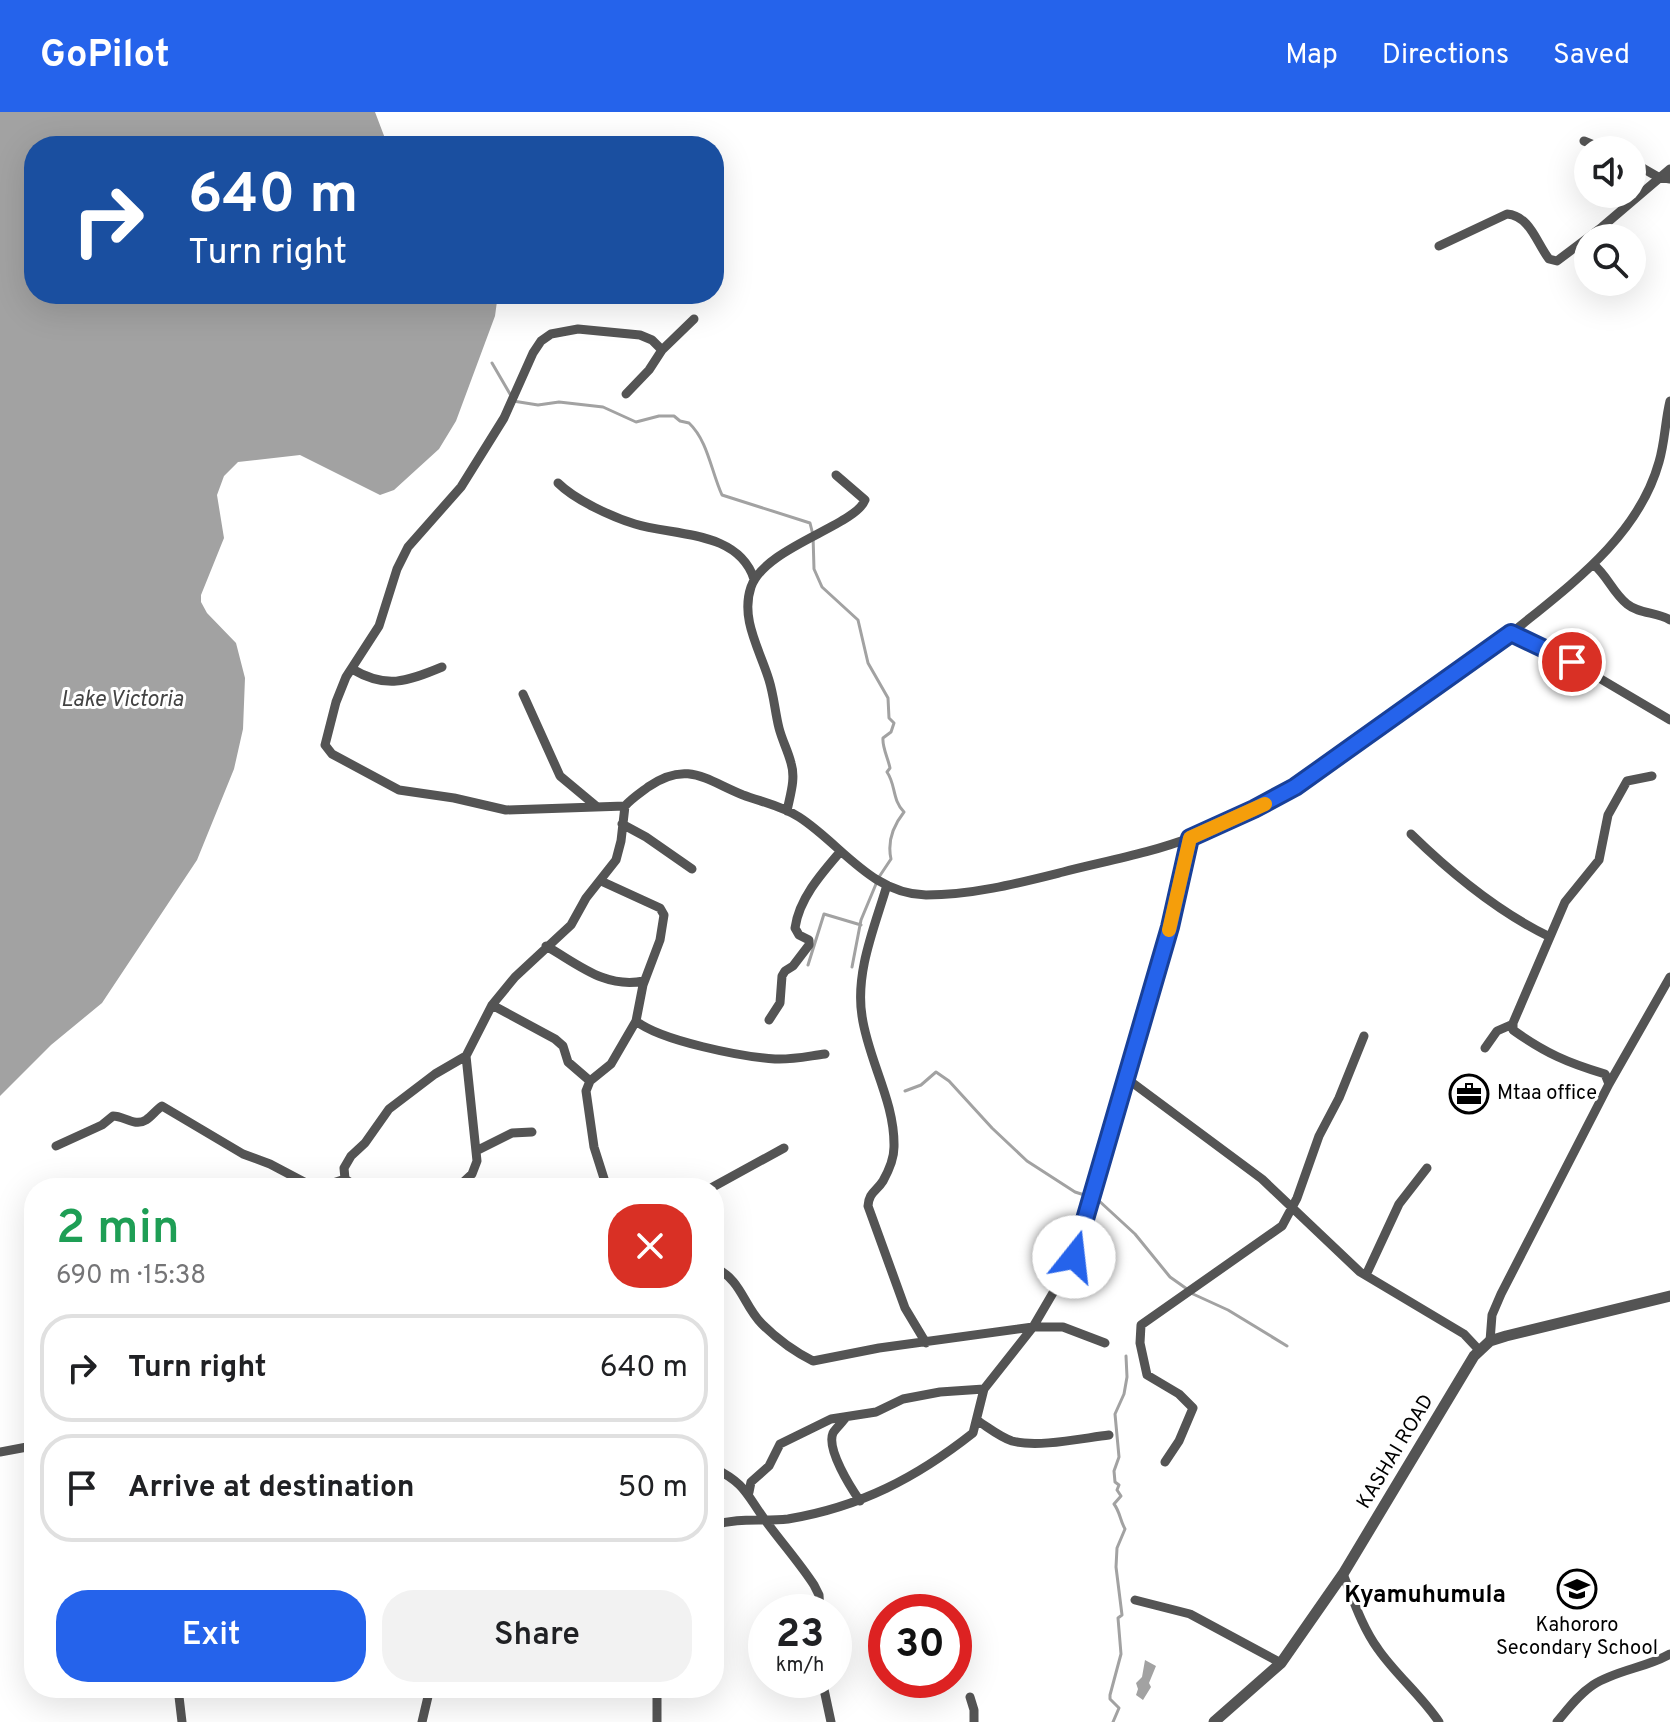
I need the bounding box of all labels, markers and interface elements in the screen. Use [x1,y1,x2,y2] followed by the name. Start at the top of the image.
[40,32,170,81] text: GoPilot
[1285,38,1338,74] text: Map
[1382,38,1509,74] text: Directions
[1553,38,1630,74] text: Saved
[1574,136,1646,296] map controls
[1574,136,1646,208] button: sound
[188,162,358,232] text: 640 m
[56,168,160,272] icon: right
[1574,224,1646,296] button: search
[188,231,347,277] text: Turn right
[1538,628,1606,696] pin
[1550,640,1594,684] icon: arrive
[61,687,184,714] water label: Lake Victoria
[1448,1073,1490,1115] office icon: Mtaa office
[1497,1081,1597,1107] place label: Mtaa office
[56,1200,180,1260] text: 2 min
[608,1204,692,1288] button: close
[1032,1215,1116,1299] position arrow
[56,1260,206,1293] text: 690 m · 15:38
[60,1346,104,1390] icon: right
[128,1350,266,1387] text: Turn right
[600,1350,688,1387] text: 640 m
[1352,1390,1440,1514] street label: KASHAI ROAD
[60,1466,104,1510] icon: arrive
[128,1470,414,1507] text: Arrive at destination
[618,1470,688,1507] text: 50 m
[1556,1568,1598,1610] school or university icon: Kahororo Secondary School
[1344,1581,1506,1611] district label: Kyamuhumula
[56,1590,366,1682] button: Exit
[382,1590,692,1682] button: Share
[868,1594,972,1698] speed limit sign: 30
[776,1611,824,1661] text: 23
[1496,1613,1658,1662] place label: Kahororo Secondary School
[776,1653,824,1679] text: km/h

